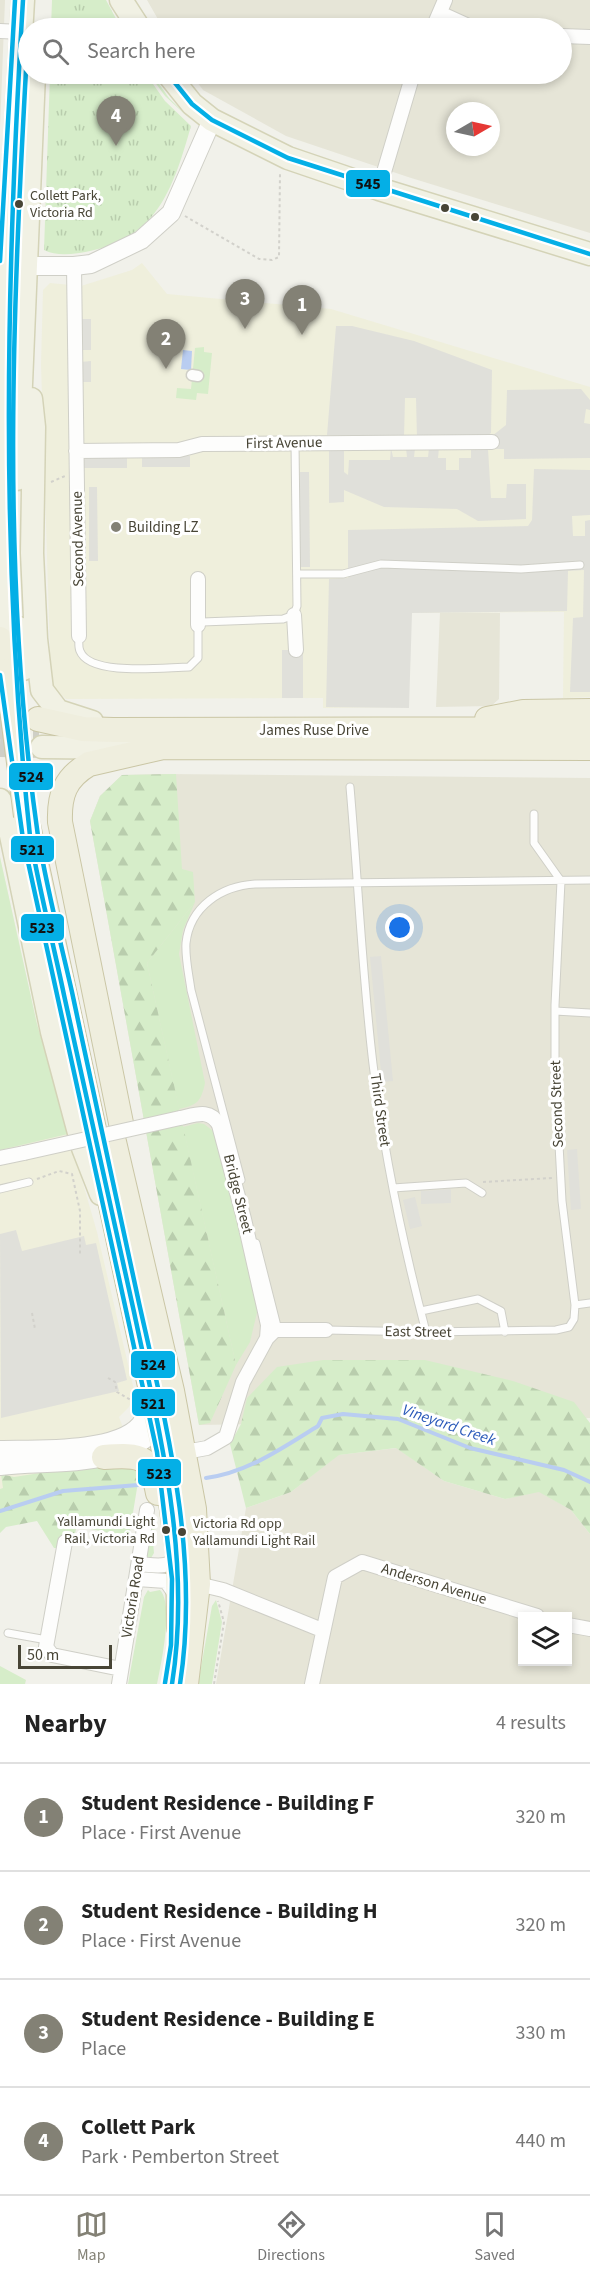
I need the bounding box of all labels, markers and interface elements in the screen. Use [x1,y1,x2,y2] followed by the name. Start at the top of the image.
[18,18,572,84] search box
[39,35,72,68] icon: search
[87,35,195,67] text: Search here
[96,96,136,146] pin: 4
[446,102,500,156] north arrow
[345,169,391,198] line badge: 545
[355,173,381,195] text: 545
[30,186,101,223] place label: Collett Park, Victoria Rd
[13,198,25,210] marker: Collett Park, Victoria Rd
[439,202,451,214] unlabelled marker
[469,211,481,223] unlabelled marker
[226,280,264,329] pin: 3
[282,286,322,335] pin: 1
[146,320,186,369] pin: 2
[246,432,322,454] street label: First Avenue
[67,491,89,587] street label: Second Avenue
[128,517,199,538] place label: Building LZ
[109,520,123,534] marker: Building LZ
[259,720,369,741] street label: James Ruse Drive
[8,762,54,791] line badge: 524
[18,766,44,788] text: 524
[10,835,55,863] line badge: 521
[19,839,45,861] text: 521
[20,913,65,942] line badge: 523
[385,913,414,942] your location
[29,917,55,939] text: 523
[545,1060,569,1148] street label: Second Street
[364,1072,396,1148] street label: Third Street
[218,1152,258,1236] street label: Bridge Street
[384,1321,452,1343] street label: East Street
[130,1350,176,1379] line badge: 524
[140,1354,166,1376] text: 524
[131,1388,176,1417] line badge: 521
[140,1393,166,1415] text: 521
[399,1399,499,1451] water label: Vineyard Creek
[137,1458,182,1487] line badge: 523
[146,1463,172,1485] text: 523
[56,1512,155,1549] place label: Yallamundi Light Rail, Victoria Rd
[192,1514,316,1551] place label: Victoria Rd opp Yallamundi Light Rail
[160,1524,172,1536] marker: Yallamundi Light Rail, Victoria Rd
[176,1526,188,1538] marker: Victoria Rd opp Yallamundi Light Rail
[116,1554,150,1640] street label: Victoria Road
[379,1558,489,1610] street label: Anderson Avenue
[518,1612,572,1666] map controls
[518,1612,572,1666] button: layers
[18,1642,112,1670] scale bar
[27,1644,59,1666] text: 50 m
[24,1705,107,1742] text: Nearby
[496,1709,566,1737] text: 4 results
[81,1787,374,1819] text: Student Residence - Building F
[38,1803,49,1831] text: 1
[516,1803,566,1831] text: 320 m
[81,1819,241,1847] text: Place · First Avenue
[81,1895,378,1927] text: Student Residence - Building H
[38,1911,49,1939] text: 2
[516,1911,566,1939] text: 320 m
[81,1927,241,1955] text: Place · First Avenue
[81,2003,375,2035] text: Student Residence - Building E
[38,2019,49,2047] text: 3
[516,2019,566,2047] text: 330 m
[81,2035,126,2063] text: Place
[81,2111,195,2143] text: Collett Park
[38,2127,49,2155] text: 4
[516,2127,566,2155] text: 440 m
[81,2143,279,2171] text: Park · Pemberton Street
[75,2208,108,2266] tab: Map
[257,2208,325,2266] tab: Directions
[474,2208,515,2266] tab: Saved

